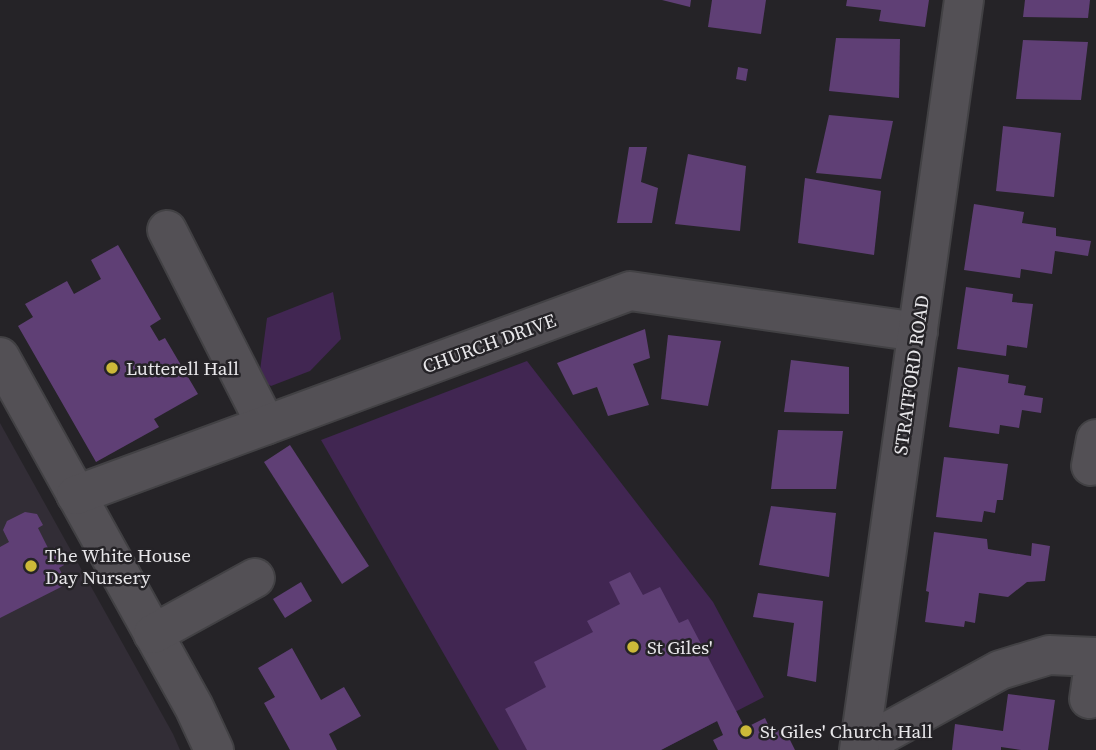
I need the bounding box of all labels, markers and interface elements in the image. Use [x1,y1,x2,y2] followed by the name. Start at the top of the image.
[887,293,935,457] street label: STRATFORD ROAD
[419,307,559,379] street label: CHURCH DRIVE
[126,355,239,381] place label: Lutterell Hall
[104,360,120,376] marker: Lutterell Hall
[45,542,191,590] place label: The White House Day Nursery
[23,558,39,574] marker: The White House Day Nursery
[647,634,712,660] place label: St Giles'
[625,639,641,655] marker: St Giles'
[760,718,933,744] place label: St Giles' Church Hall
[738,723,754,739] marker: St Giles' Church Hall

